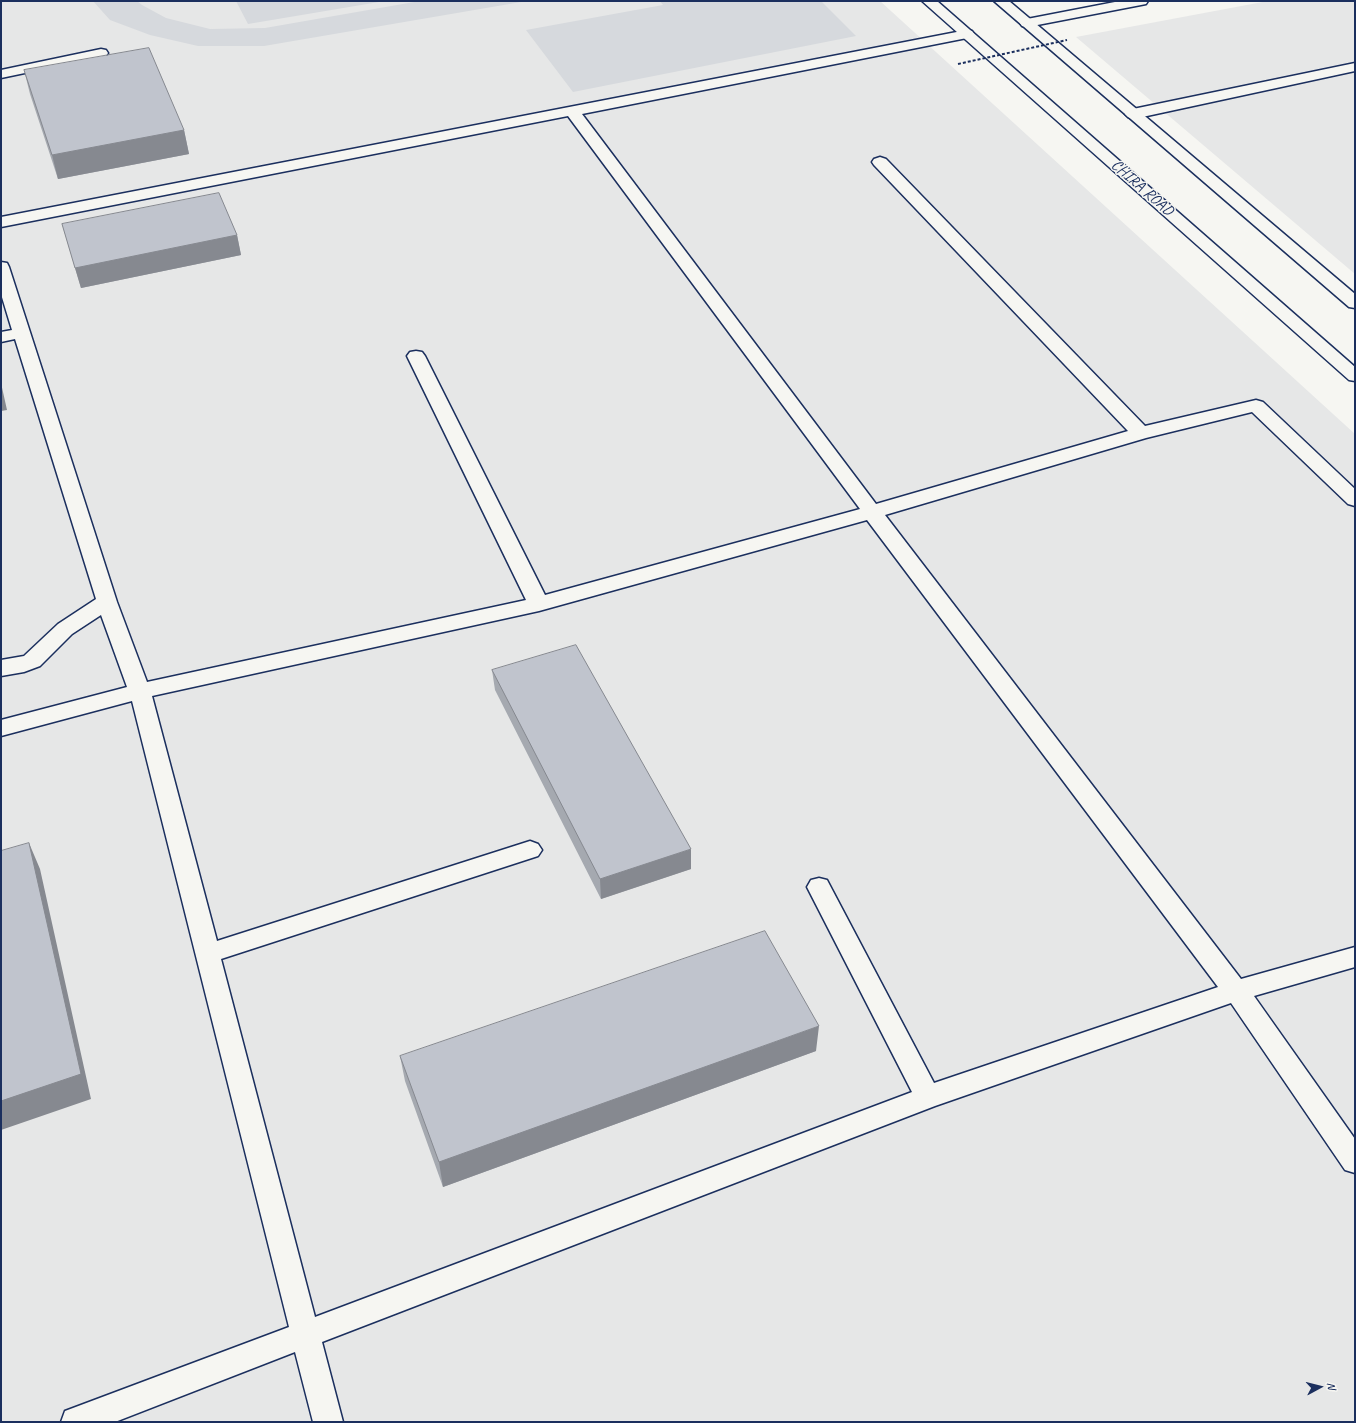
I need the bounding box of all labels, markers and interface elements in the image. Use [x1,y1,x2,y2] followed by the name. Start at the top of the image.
[1107,156,1177,220] street label: CHIRA ROAD
[1300,1367,1340,1407] north arrow
[1325,1381,1339,1390] text: N

